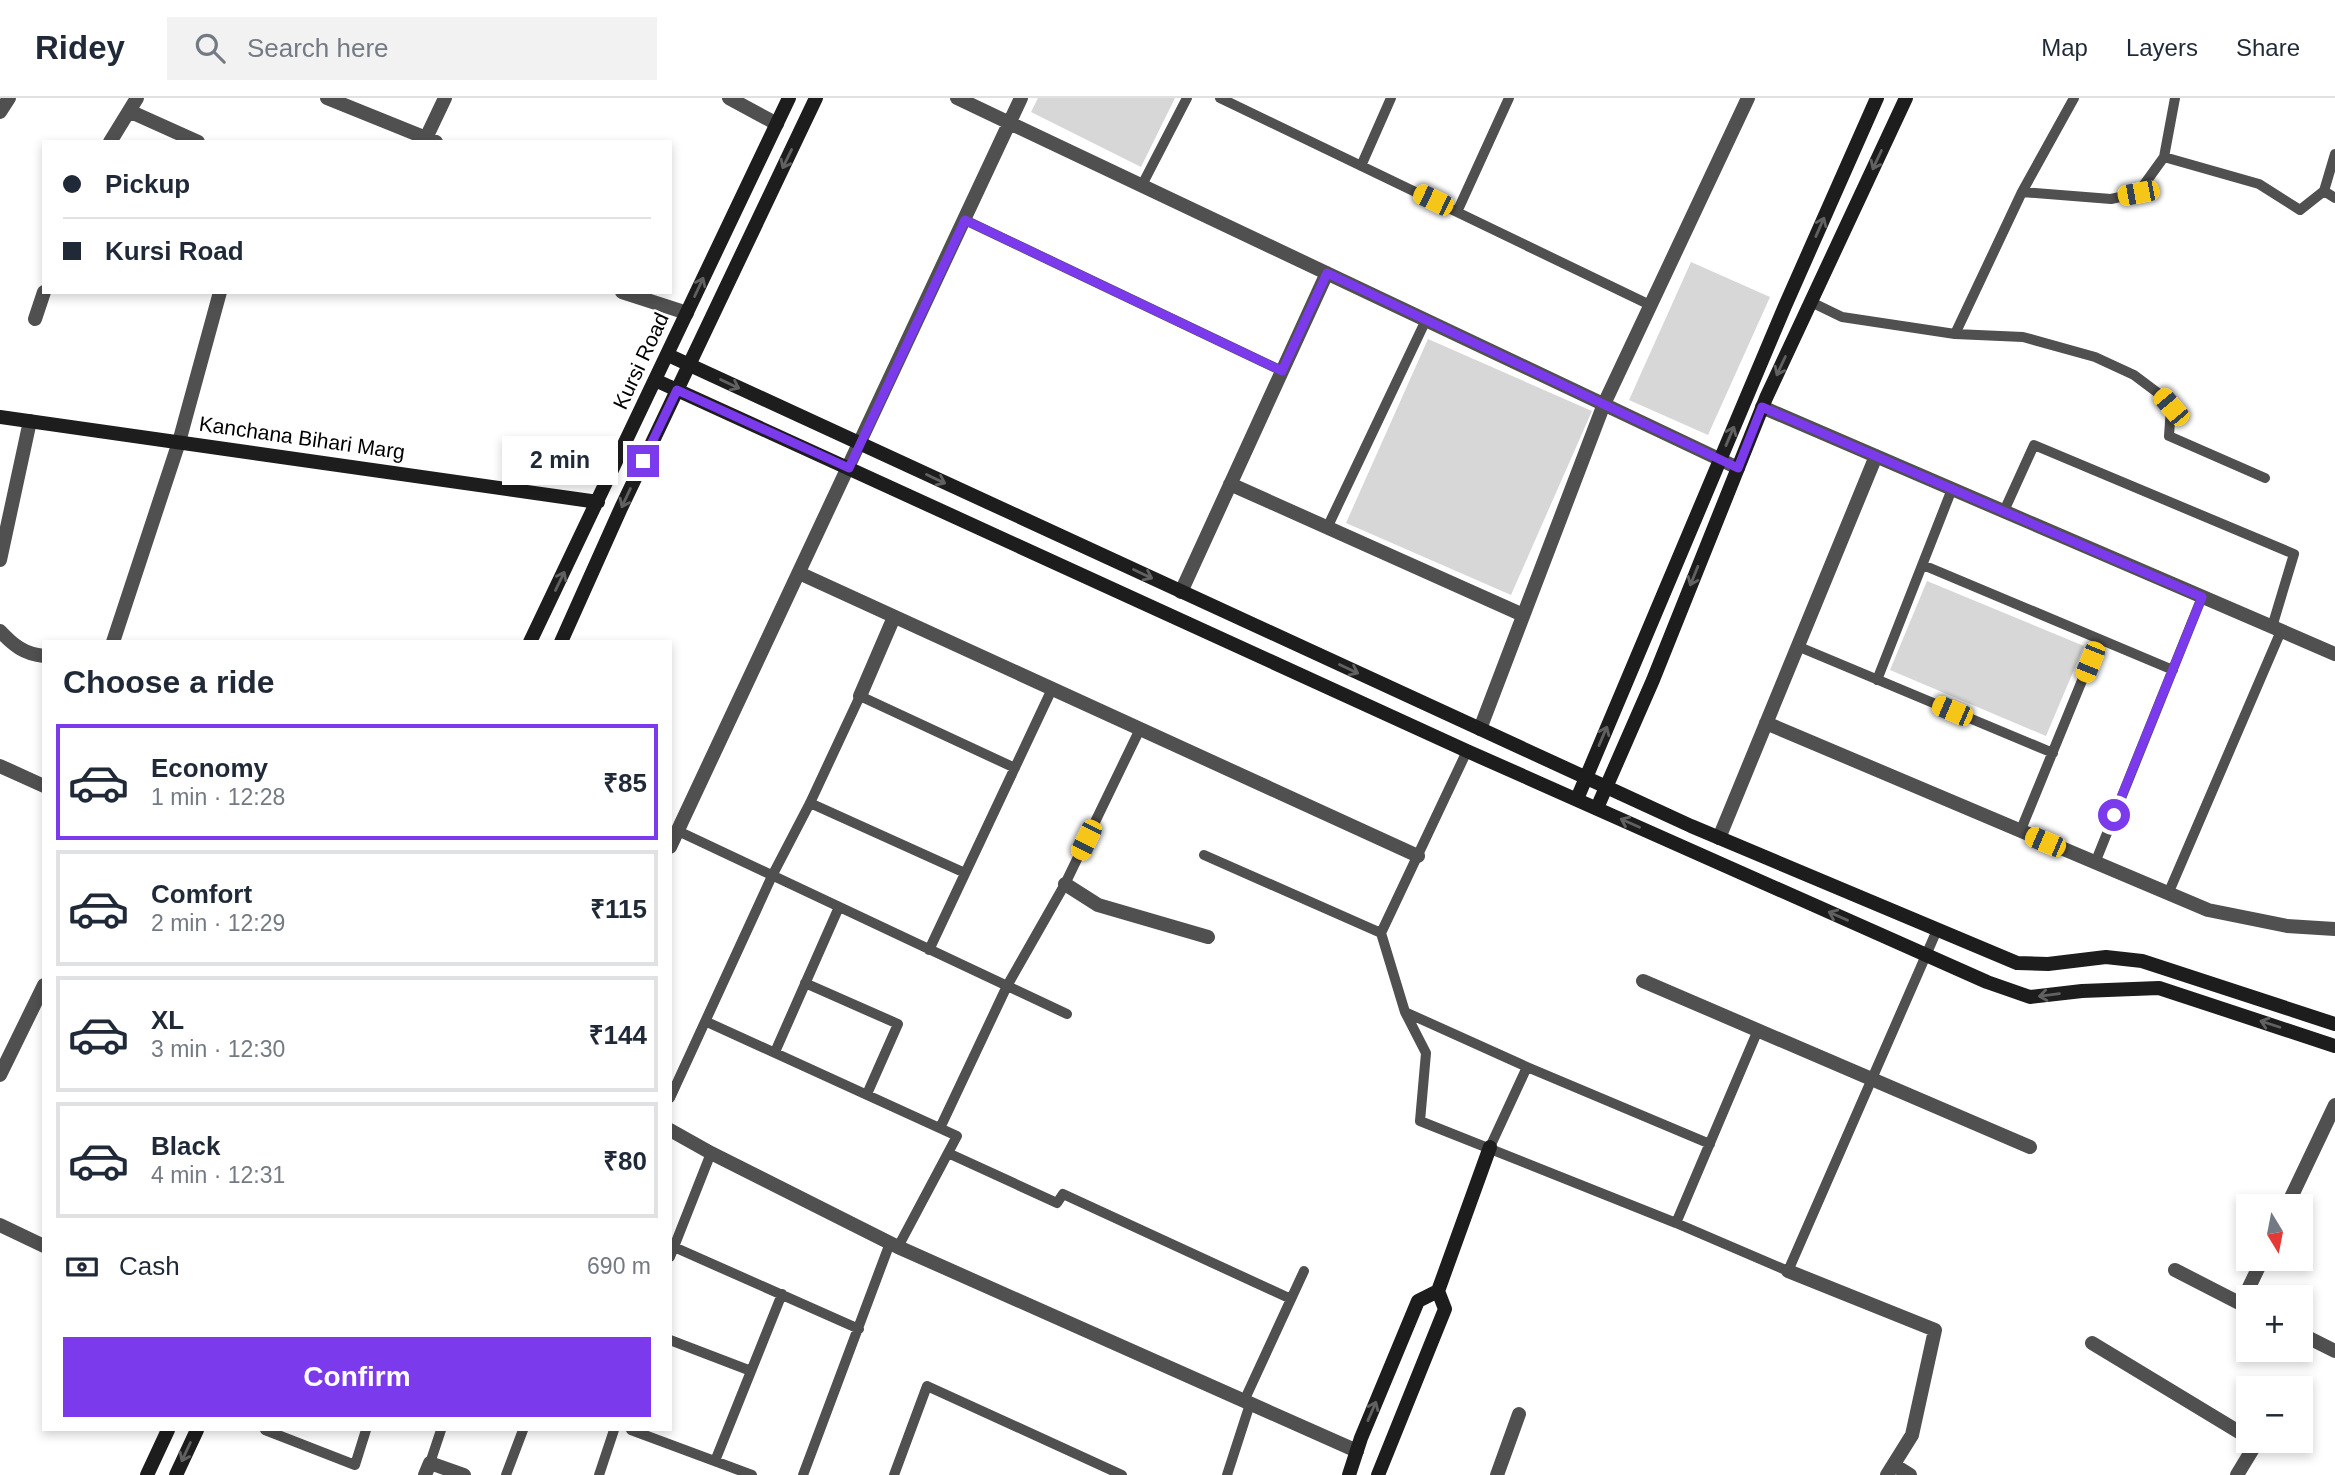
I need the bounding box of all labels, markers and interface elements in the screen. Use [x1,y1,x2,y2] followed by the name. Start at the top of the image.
[167,17,657,80] search box
[35,29,125,66] text: Ridey
[191,29,229,67] icon: search
[247,33,389,63] text: Search here
[2041,34,2088,61] text: Map
[2126,34,2198,61] text: Layers
[2236,34,2300,61] text: Share
[779,148,793,169] one-way arrow
[1870,149,1884,170] one-way arrow
[105,169,190,199] text: Pickup
[2116,179,2161,207] car
[1410,181,1457,219] car
[1814,217,1827,239] one-way arrow
[105,236,244,266] text: Kursi Road
[693,277,707,298] one-way arrow
[608,309,673,413] street label: Kursi Road
[1774,355,1787,376] one-way arrow
[719,377,740,391] one-way arrow
[2150,384,2193,430] car
[198,412,407,463] street label: Kanchana Bihari Marg
[1724,426,1737,448] one-way arrow
[503,436,618,486] callout: 2 min
[627,445,659,477] route end
[530,447,590,473] text: 2 min
[925,473,946,486] one-way arrow
[619,487,632,508] one-way arrow
[1687,565,1700,587] one-way arrow
[1132,568,1153,582] one-way arrow
[554,571,567,592] one-way arrow
[2073,639,2108,685] car
[1338,663,1360,676] one-way arrow
[63,664,275,700] text: Choose a ride
[1929,693,1976,729] car
[1598,726,1611,748] one-way arrow
[67,751,130,814] icon: car
[151,753,268,783] text: Economy
[603,768,647,798] text: ₹85
[151,784,285,810] text: 1 min · 12:28
[2098,799,2130,831] route start
[1620,816,1641,829] one-way arrow
[1068,817,1105,863] car
[2022,824,2069,860] car
[67,877,130,940] icon: car
[151,879,252,909] text: Comfort
[590,894,647,924] text: ₹115
[1828,909,1849,922] one-way arrow
[151,910,285,936] text: 2 min · 12:29
[2038,988,2061,1001] one-way arrow
[67,1003,130,1066] icon: car
[151,1005,184,1035] text: XL
[2260,1017,2282,1029] one-way arrow
[589,1020,647,1050] text: ₹144
[151,1036,285,1062] text: 3 min · 12:30
[67,1129,130,1192] icon: car
[151,1131,220,1161] text: Black
[603,1146,647,1176] text: ₹80
[151,1162,285,1188] text: 4 min · 12:31
[2236,1194,2314,1270] north arrow
[2236,1194,2313,1453] map controls
[63,1248,101,1286] icon: cash
[119,1251,180,1281] text: Cash
[587,1253,651,1279] text: 690 m
[2236,1285,2313,1362] button: +
[63,1337,651,1417] button: Confirm
[2236,1376,2313,1453] button: −
[1367,1400,1380,1422] one-way arrow
[179,1441,193,1462] one-way arrow

